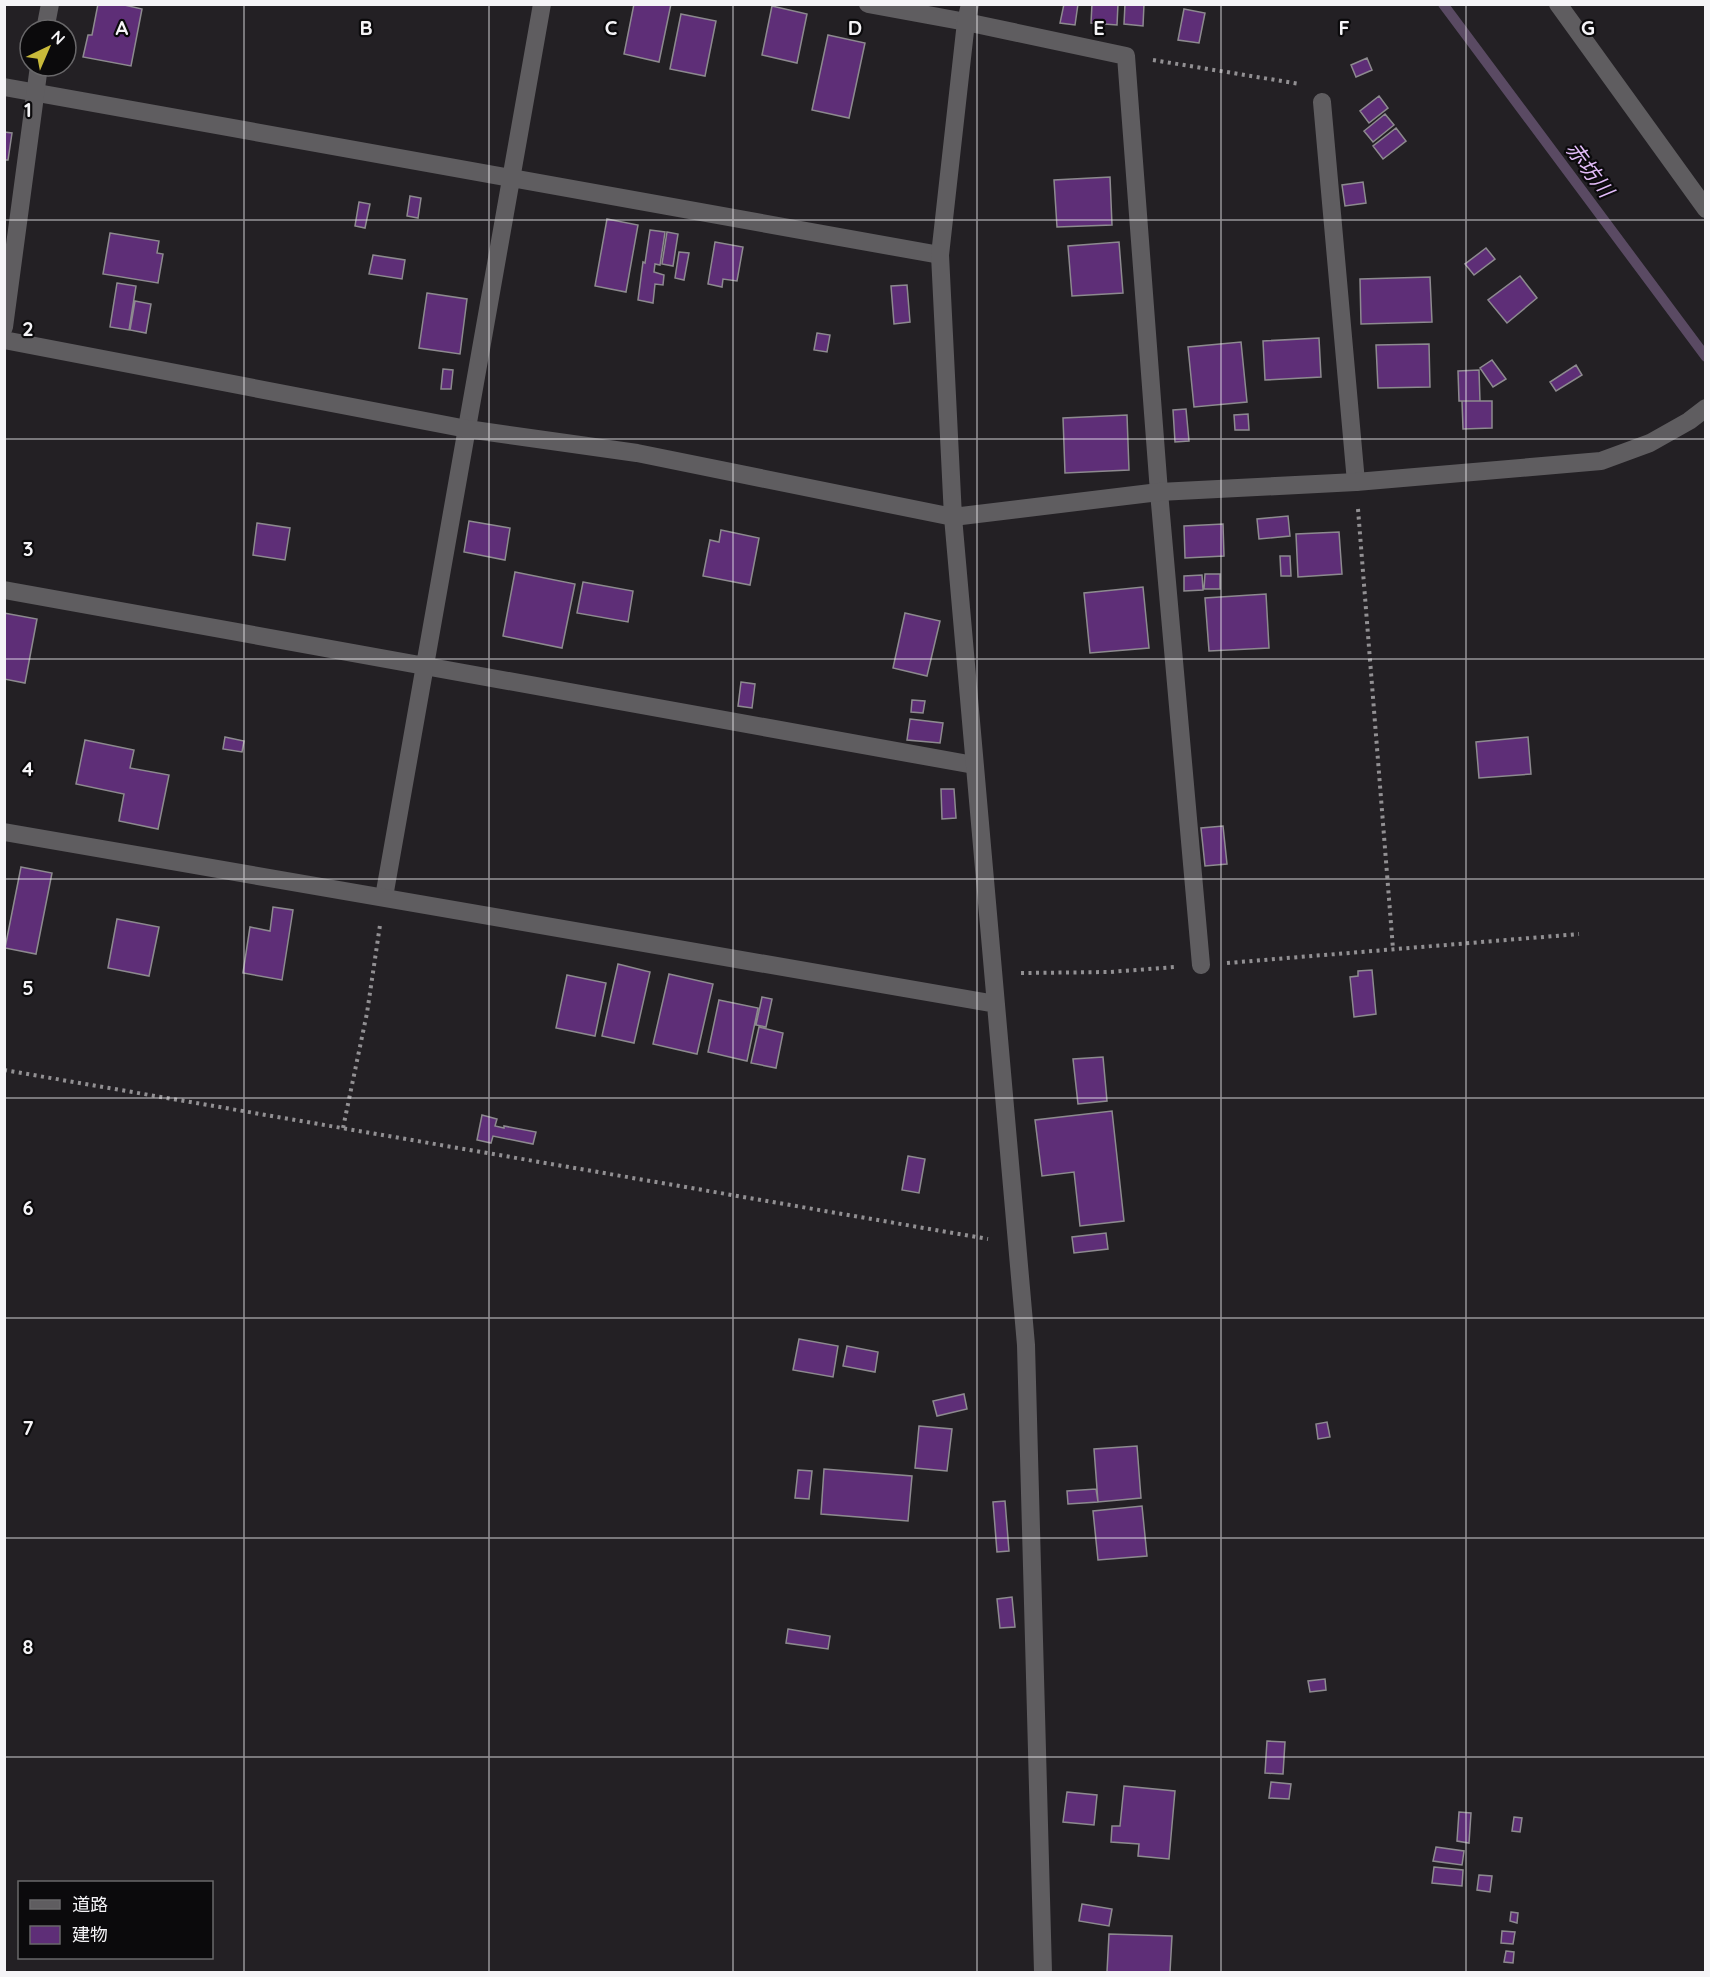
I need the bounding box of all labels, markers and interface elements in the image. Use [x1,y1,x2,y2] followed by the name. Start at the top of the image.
[116,15,129,40] text: A
[359,15,373,40] text: B
[605,15,618,40] text: C
[848,15,862,40] text: D
[1093,15,1105,40] text: E
[1338,15,1350,40] text: F
[1581,15,1595,40] text: G
[18,18,78,78] north arrow
[47,26,70,48] text: N
[24,97,32,122] text: 1
[1561,136,1621,204] water label: 赤坊川
[22,316,34,341] text: 2
[23,536,33,561] text: 3
[22,756,34,781] text: 4
[22,975,34,1000] text: 5
[22,1195,34,1220] text: 6
[23,1415,34,1440] text: 7
[23,1634,34,1659] text: 8
[18,1881,213,1959] legend
[72,1893,108,1916] text: 道路
[72,1923,108,1946] text: 建物

